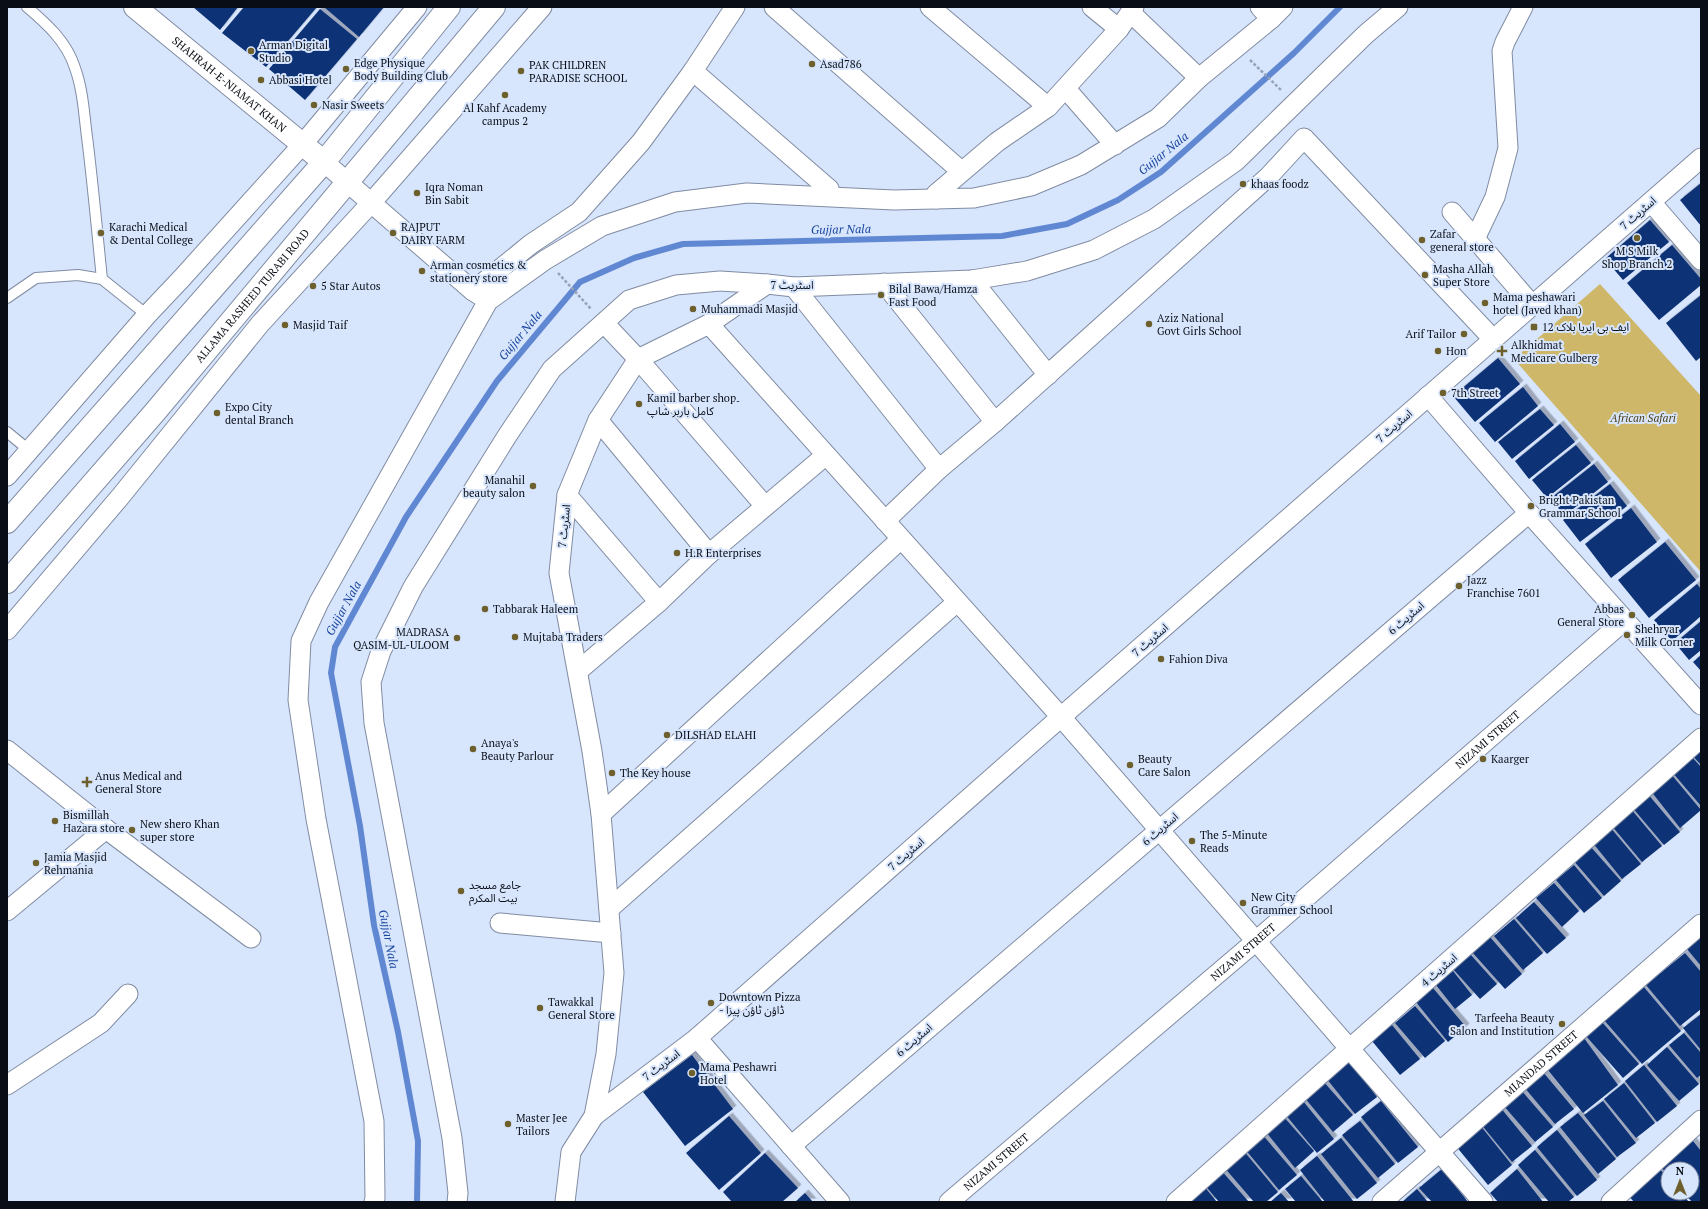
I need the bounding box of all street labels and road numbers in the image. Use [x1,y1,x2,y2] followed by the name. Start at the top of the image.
[169,33,289,135] street label: SHAHRAH-E-NIAMAT KHAN
[1617,194,1659,233] street label: اسٹریٹ 7
[192,226,312,365] street label: ALLAMA RASHEED TURABI ROAD
[770,278,814,292] street label: اسٹریٹ 7
[1373,407,1415,446] street label: اسٹریٹ 7
[555,504,573,548] street label: اسٹریٹ 7
[1385,599,1427,638] street label: اسٹریٹ 6
[1129,621,1171,660] street label: اسٹریٹ 7
[1452,707,1523,771] street label: NIZAMI STREET
[1139,810,1181,849] street label: اسٹریٹ 6
[885,835,927,874] street label: اسٹریٹ 7
[1208,920,1279,984] street label: NIZAMI STREET
[1418,951,1460,990] street label: اسٹریٹ 4
[893,1021,935,1060] street label: اسٹریٹ 6
[1501,1027,1581,1099] street label: MIANDAD STREET
[640,1046,683,1084] street label: اسٹریٹ 7
[961,1130,1032,1194] street label: NIZAMI STREET

